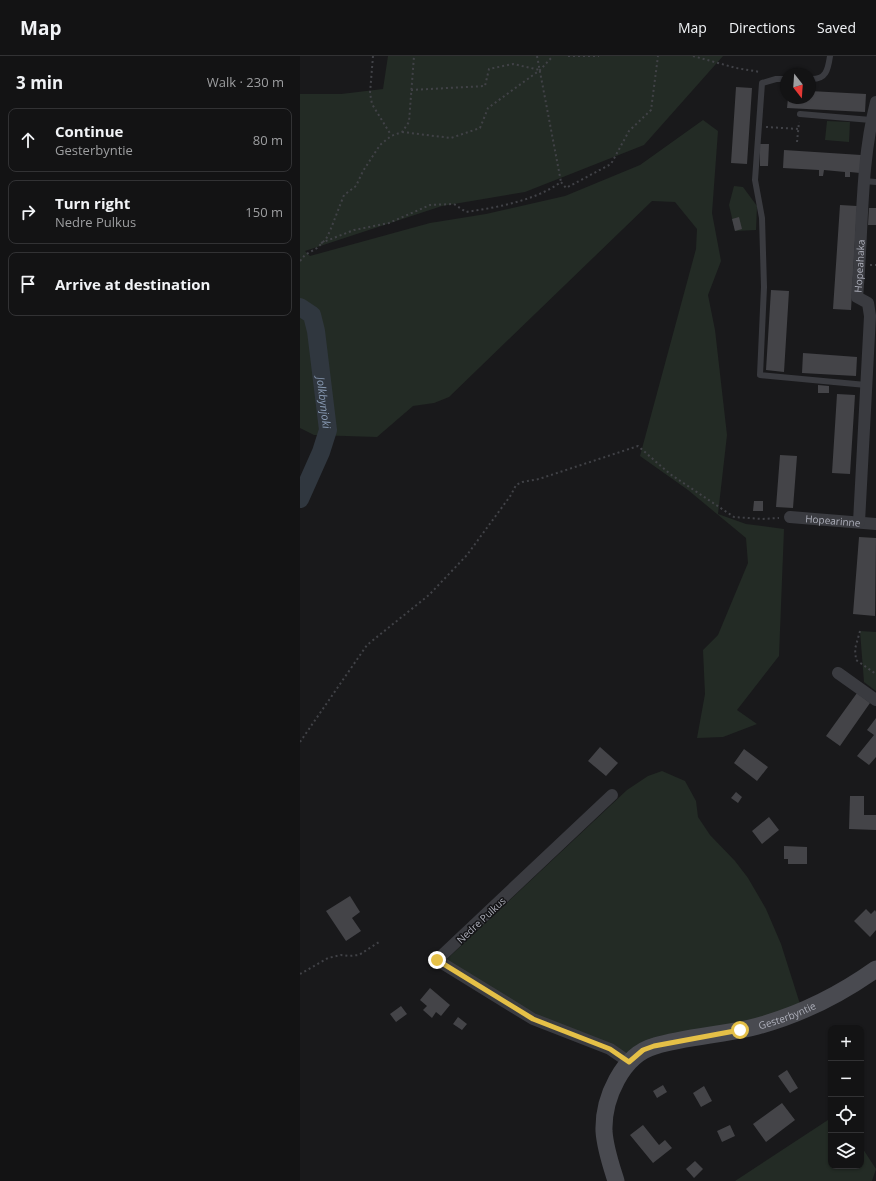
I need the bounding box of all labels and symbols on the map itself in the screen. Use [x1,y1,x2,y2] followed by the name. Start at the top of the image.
[780,68,816,104] north arrow
[850,239,868,293] street label: Hopeahaka
[314,374,335,430] water label: Jolkbynjoki
[805,511,861,530] street label: Hopearinne
[453,893,509,946] street label: Nedre Pulkus
[428,951,446,969] route end
[757,998,818,1032] street label: Gesterbyntie
[731,1021,749,1039] route start

